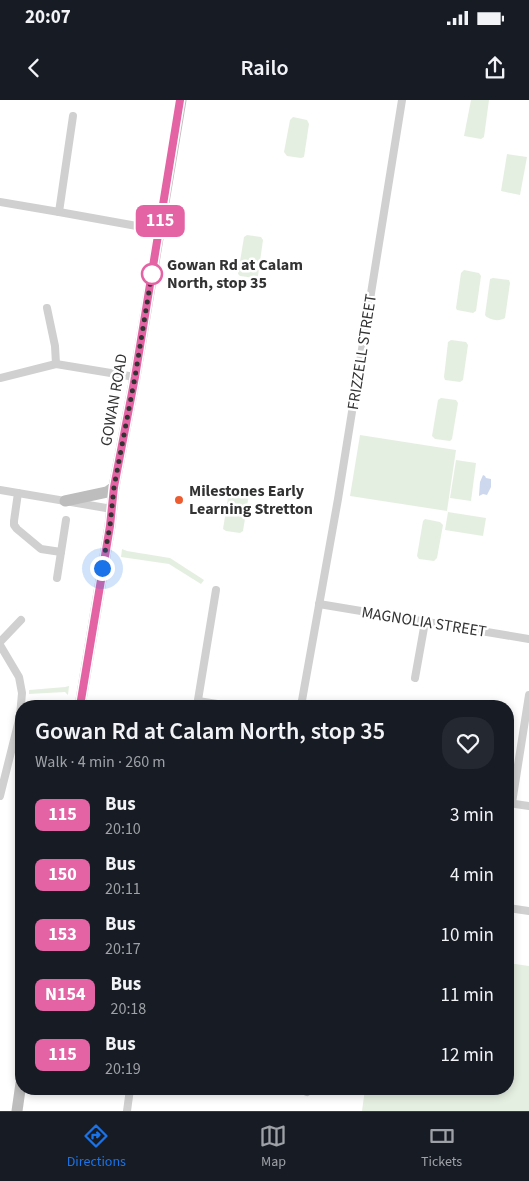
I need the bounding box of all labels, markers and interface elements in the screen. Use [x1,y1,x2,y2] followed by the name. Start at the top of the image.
[25,4,71,31] text: 20:07
[240,52,289,84] text: Railo
[20,54,48,82] icon: back
[481,54,509,82] icon: share
[131,205,189,237] line badge: 115
[146,208,174,233] text: 115
[167,254,303,294] place label: Gowan Rd at Calam North, stop 35
[141,263,163,285] marker: Gowan Rd at Calam North, stop 35
[342,292,382,411] street label: FRIZZELL STREET
[95,352,133,448] street label: GOWAN ROAD
[189,480,313,520] place label: Milestones Early Learning Stretton
[173,494,185,506] marker: Milestones Early Learning Stretton
[90,556,115,581] your location
[360,601,488,643] street label: MAGNOLIA STREET
[35,714,385,749] text: Gowan Rd at Calam North, stop 35
[442,717,494,769] button: heart
[35,751,166,773] text: Walk · 4 min · 260 m
[105,791,136,818] text: Bus
[48,802,77,827] text: 115
[450,802,494,829] text: 3 min
[105,818,141,840] text: 20:10
[105,851,136,878] text: Bus
[48,862,77,887] text: 150
[450,862,494,889] text: 4 min
[105,878,141,900] text: 20:11
[105,911,136,938] text: Bus
[48,922,77,947] text: 153
[440,922,494,949] text: 10 min
[105,938,141,960] text: 20:17
[110,971,141,998] text: Bus
[45,982,85,1007] text: N154
[440,982,494,1009] text: 11 min
[110,998,146,1020] text: 20:18
[105,1031,136,1058] text: Bus
[48,1042,77,1067] text: 115
[440,1042,494,1069] text: 12 min
[105,1058,141,1080] text: 20:19
[67,1122,126,1172] tab: Directions
[259,1122,287,1172] tab: Map
[421,1122,462,1172] tab: Tickets

